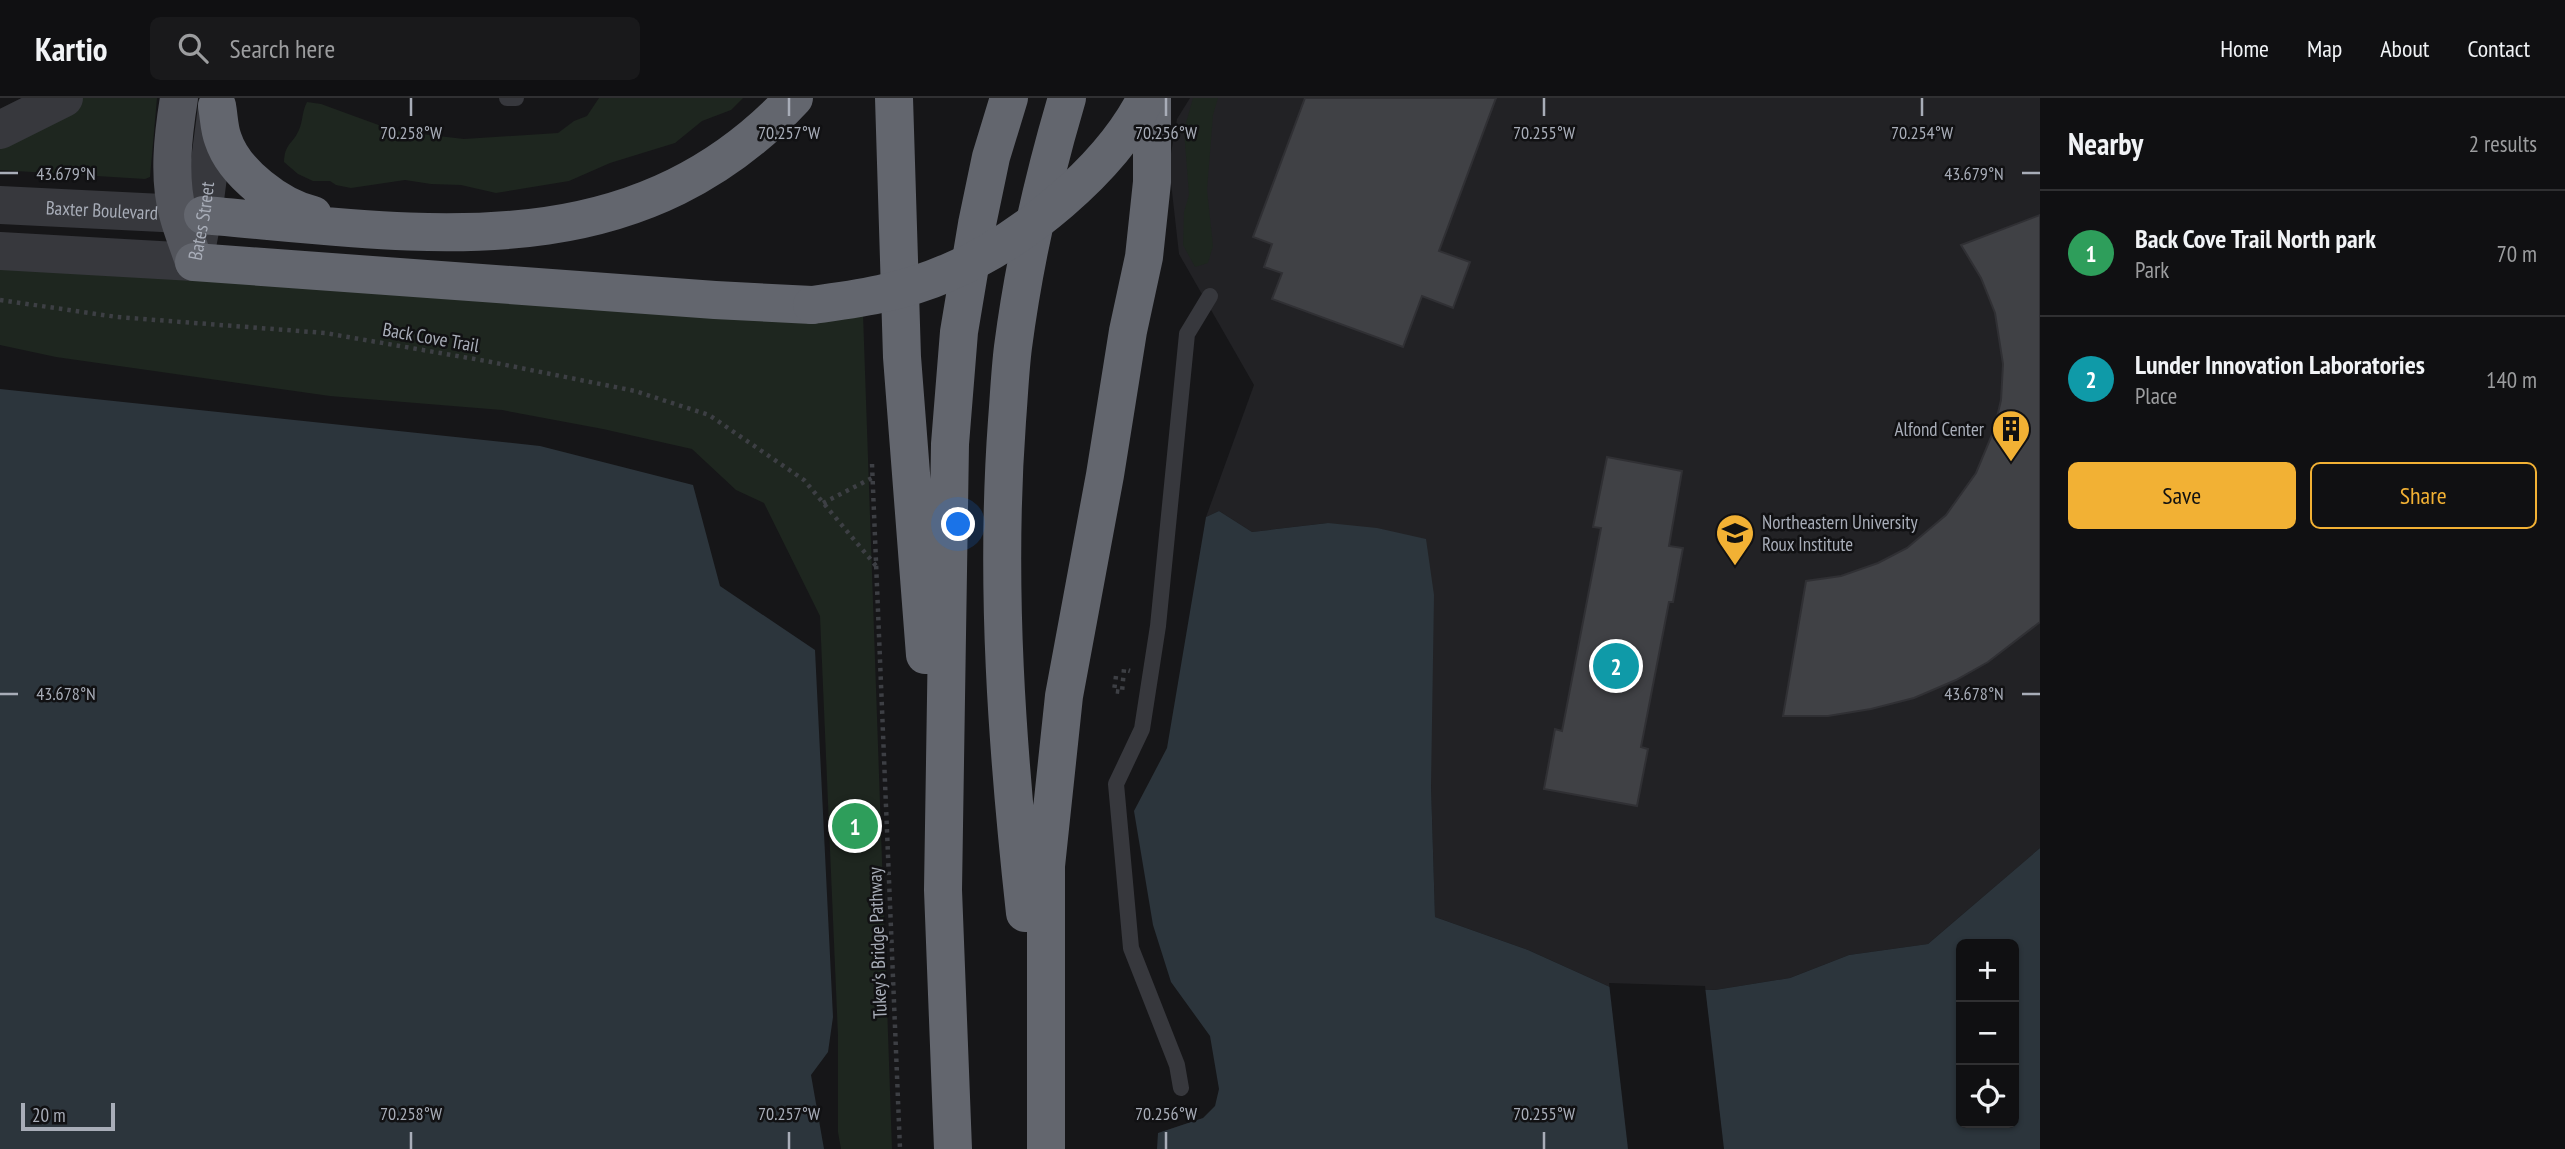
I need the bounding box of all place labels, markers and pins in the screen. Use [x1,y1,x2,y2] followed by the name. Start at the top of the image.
[1990,408,2032,463] building icon: Alfond Center
[1895,417,1985,441] place label: Alfond Center
[1762,510,1918,556] place label: Northeastern University Roux Institute
[1714,512,1756,567] school or university icon: Northeastern University Roux Institute
[1593,640,1639,692] pin: 2
[832,800,878,852] pin: 1

